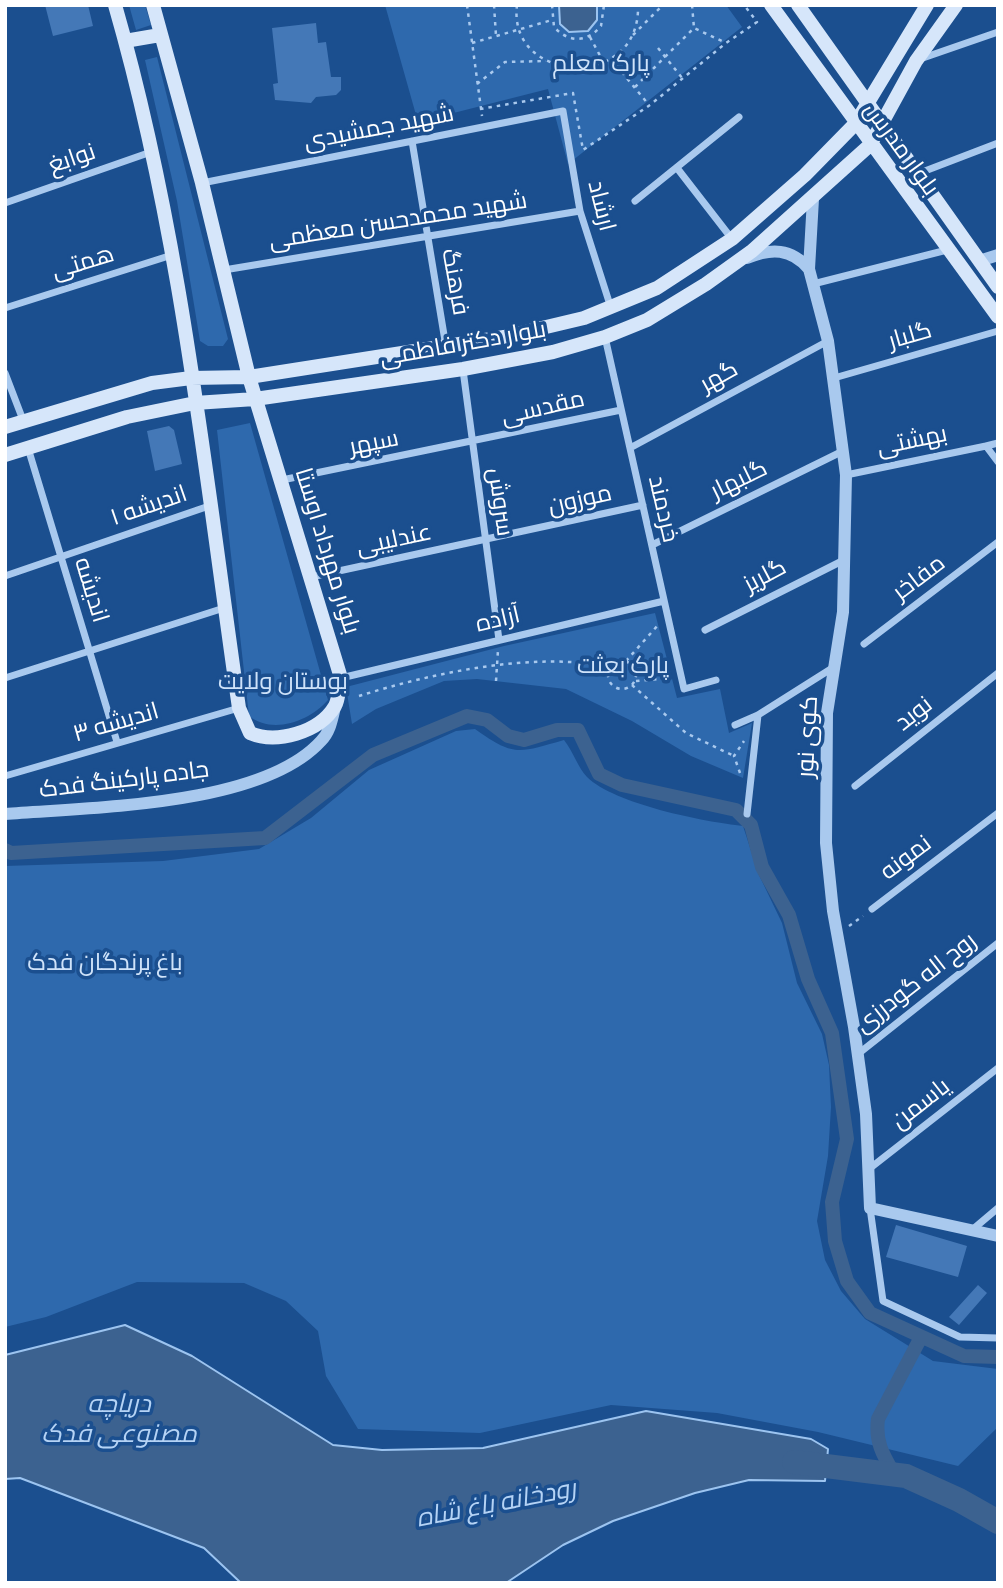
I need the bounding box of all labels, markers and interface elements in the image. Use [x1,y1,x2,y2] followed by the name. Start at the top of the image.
[552,50,650,78] park label: پارک معلم
[857,96,945,202] street label: بلوار مدرس
[302,99,456,157] street label: شهید جمشیدی
[44,138,100,180] street label: نوابغ
[581,178,621,234] street label: ارشاد
[267,186,529,256] street label: شهید محمدحسن معظمی
[48,240,118,286] street label: همتی
[435,246,475,318] street label: فرهنگ
[378,315,548,373] street label: بلوار دکتر فاطمی
[885,316,935,356] street label: گلبار
[695,355,743,399] street label: گهر
[499,384,587,432] street label: مقدسی
[874,420,950,462] street label: بهشتی
[347,424,401,462] street label: سپهر
[706,454,772,506] street label: گلبهار
[288,464,366,638] street label: بلوار مهرداد اوستا
[481,466,519,538] street label: سروش
[641,473,685,545] street label: خردمند
[545,479,615,521] street label: موزون
[107,480,191,532] street label: اندیشه ۱
[354,518,434,562] street label: عندلیبی
[887,549,951,607] street label: مفاخر
[739,553,791,599] street label: گلریز
[67,554,115,626] street label: اندیشه
[473,601,523,639] street label: آزاده
[577,652,669,680] park label: پارک بعثت
[218,668,348,696] park label: بوستان ولایت
[890,690,938,738] street label: نوید
[791,695,825,779] street label: کوی نور
[70,697,162,749] street label: اندیشه ۳
[37,755,211,805] street label: جاده پارکینگ فدک
[875,829,937,887] street label: نمونه
[850,927,982,1039] street label: روح اله گودرزی
[27,949,183,977] park label: باغ پرندگان فدک
[886,1072,956,1136] street label: یاسمن
[41,1389,197,1450] water label: دریاچه مصنوعی فدک
[414,1473,578,1535] water label: رودخانه باغ شاه

